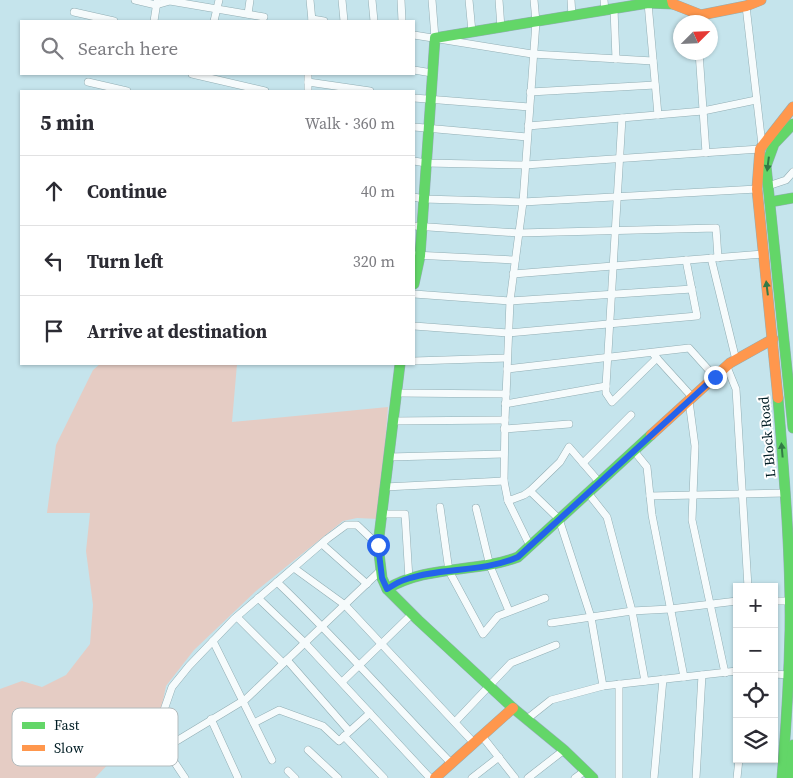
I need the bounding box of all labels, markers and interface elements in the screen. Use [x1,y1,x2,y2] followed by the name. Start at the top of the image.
[673,15,718,60] north arrow
[20,20,415,75] search box
[38,34,66,62] icon: search
[78,35,178,61] text: Search here
[40,108,95,137] text: 5 min
[305,112,395,134] text: Walk · 360 m
[764,156,772,172] one-way arrow
[40,177,68,205] icon: ahead
[87,178,167,204] text: Continue
[361,180,395,202] text: 40 m
[40,247,68,275] icon: left
[87,248,163,274] text: Turn left
[353,250,395,272] text: 320 m
[763,280,771,296] one-way arrow
[40,317,68,345] icon: arrive
[87,318,267,344] text: Arrive at destination
[704,366,727,389] route end
[753,395,781,478] street label: L Block Road
[778,441,786,457] one-way arrow
[367,534,390,557] route start
[733,583,778,763] map controls
[733,583,778,628] button: +
[733,628,778,673] button: −
[733,673,778,718] button: locate
[12,708,178,766] legend
[54,715,80,735] text: Fast
[733,718,778,763] button: layers
[54,738,84,758] text: Slow

